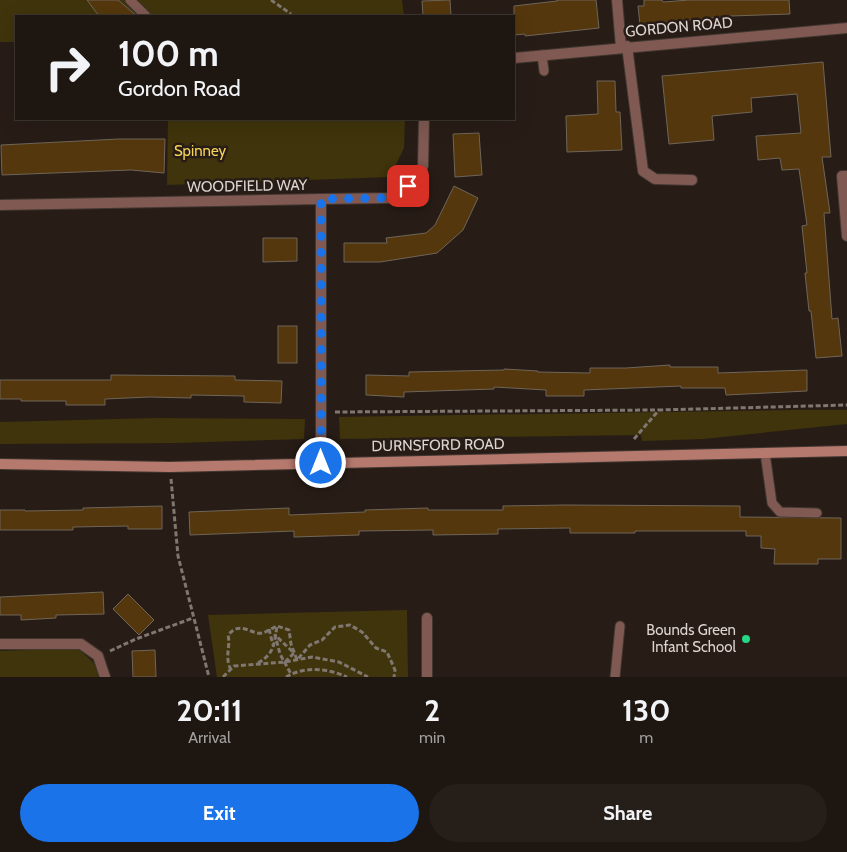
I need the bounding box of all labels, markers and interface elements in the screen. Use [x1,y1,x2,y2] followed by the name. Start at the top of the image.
[625,13,733,41] street label: GORDON ROAD
[118,32,219,75] text: 100 m
[35,35,100,100] icon: right
[118,75,241,102] text: Gordon Road
[174,142,227,160] park label: Spinney
[387,165,429,207] pin
[394,172,422,200] icon: arrive
[187,176,308,196] street label: WOODFIELD WAY
[371,435,505,455] street label: DURNSFORD ROAD
[294,436,346,488] position arrow
[646,621,736,656] place label: Bounds Green Infant School
[740,633,752,645] marker: Bounds Green Infant School
[177,692,242,729] text: 20:11
[424,692,440,729] text: 2
[622,692,670,729] text: 130
[188,728,231,747] text: Arrival
[419,728,445,747] text: min
[639,728,653,747] text: m
[20,784,419,842] button: Exit
[429,784,827,842] button: Share

